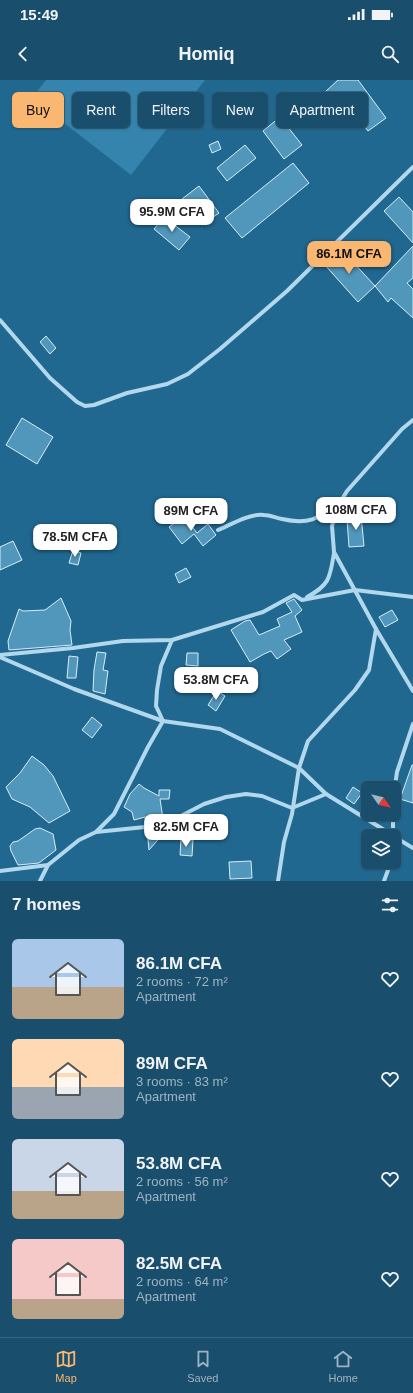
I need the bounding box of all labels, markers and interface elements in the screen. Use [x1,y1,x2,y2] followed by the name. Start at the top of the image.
[20,6,58,23] text: 15:49
[12,43,34,65] icon: back
[379,43,401,65] icon: search
[179,44,235,64] text: Homiq
[12,92,64,128] chip: Buy
[72,92,130,128] chip: Rent
[138,92,204,128] chip: Filters
[212,92,268,128] chip: New
[276,92,368,128] chip: Apartment
[126,199,218,233] pin: 95.9M CFA
[139,204,205,219] text: 95.9M CFA
[303,241,395,275] pin: 86.1M CFA
[316,246,382,261] text: 86.1M CFA
[315,497,397,531] pin: 108M CFA
[154,498,228,532] pin: 89M CFA
[325,502,387,517] text: 108M CFA
[164,503,218,518] text: 89M CFA
[29,524,121,558] pin: 78.5M CFA
[42,529,108,544] text: 78.5M CFA
[170,667,262,701] pin: 53.8M CFA
[183,672,249,687] text: 53.8M CFA
[361,781,401,821] north arrow
[361,781,401,869] map controls
[140,814,232,848] pin: 82.5M CFA
[153,819,219,834] text: 82.5M CFA
[361,829,401,869] button: layers
[379,894,401,916] icon: filters
[12,895,81,914] text: 7 homes
[136,954,222,973] text: 86.1M CFA
[44,955,92,1003] icon: home
[379,968,401,990] icon: heart
[136,974,228,989] text: 2 rooms · 72 m²
[136,989,196,1004] text: Apartment
[136,1054,208,1073] text: 89M CFA
[44,1055,92,1103] icon: home
[379,1068,401,1090] icon: heart
[136,1074,228,1089] text: 3 rooms · 83 m²
[136,1089,196,1104] text: Apartment
[136,1154,222,1173] text: 53.8M CFA
[44,1155,92,1203] icon: home
[379,1168,401,1190] icon: heart
[136,1174,228,1189] text: 2 rooms · 56 m²
[136,1189,196,1204] text: Apartment
[136,1254,222,1273] text: 82.5M CFA
[44,1255,92,1303] icon: home
[379,1268,401,1290] icon: heart
[136,1274,228,1289] text: 2 rooms · 64 m²
[136,1289,196,1304] text: Apartment
[55,1348,77,1384] tab: Map
[187,1348,218,1384] tab: Saved
[329,1348,358,1384] tab: Home

